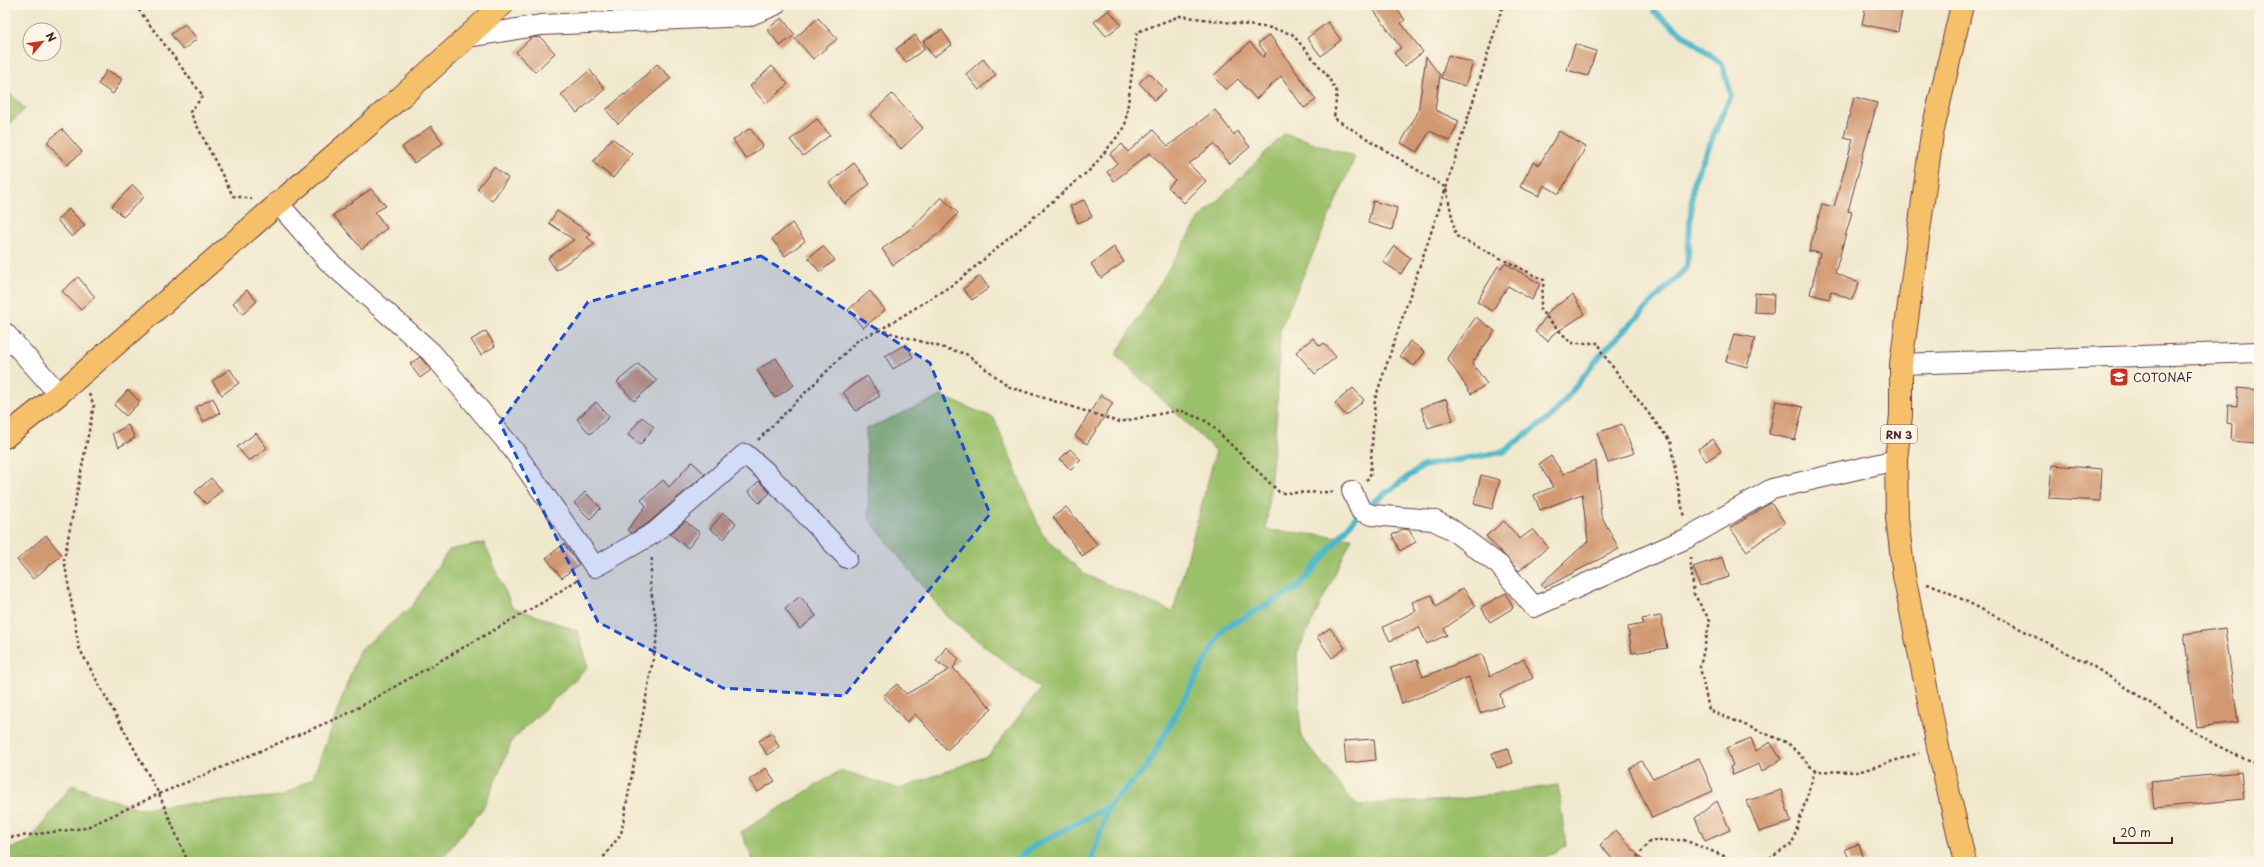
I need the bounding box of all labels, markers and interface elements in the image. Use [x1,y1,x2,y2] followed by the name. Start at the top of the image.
[22,22,62,62] north arrow
[42,29,61,45] text: N
[2108,366,2130,388] school or university icon: COTONAF
[2133,368,2193,386] place label: COTONAF
[1881,425,1917,443] road number: RN 3
[2114,819,2172,845] scale bar
[2120,823,2151,841] text: 20 m

